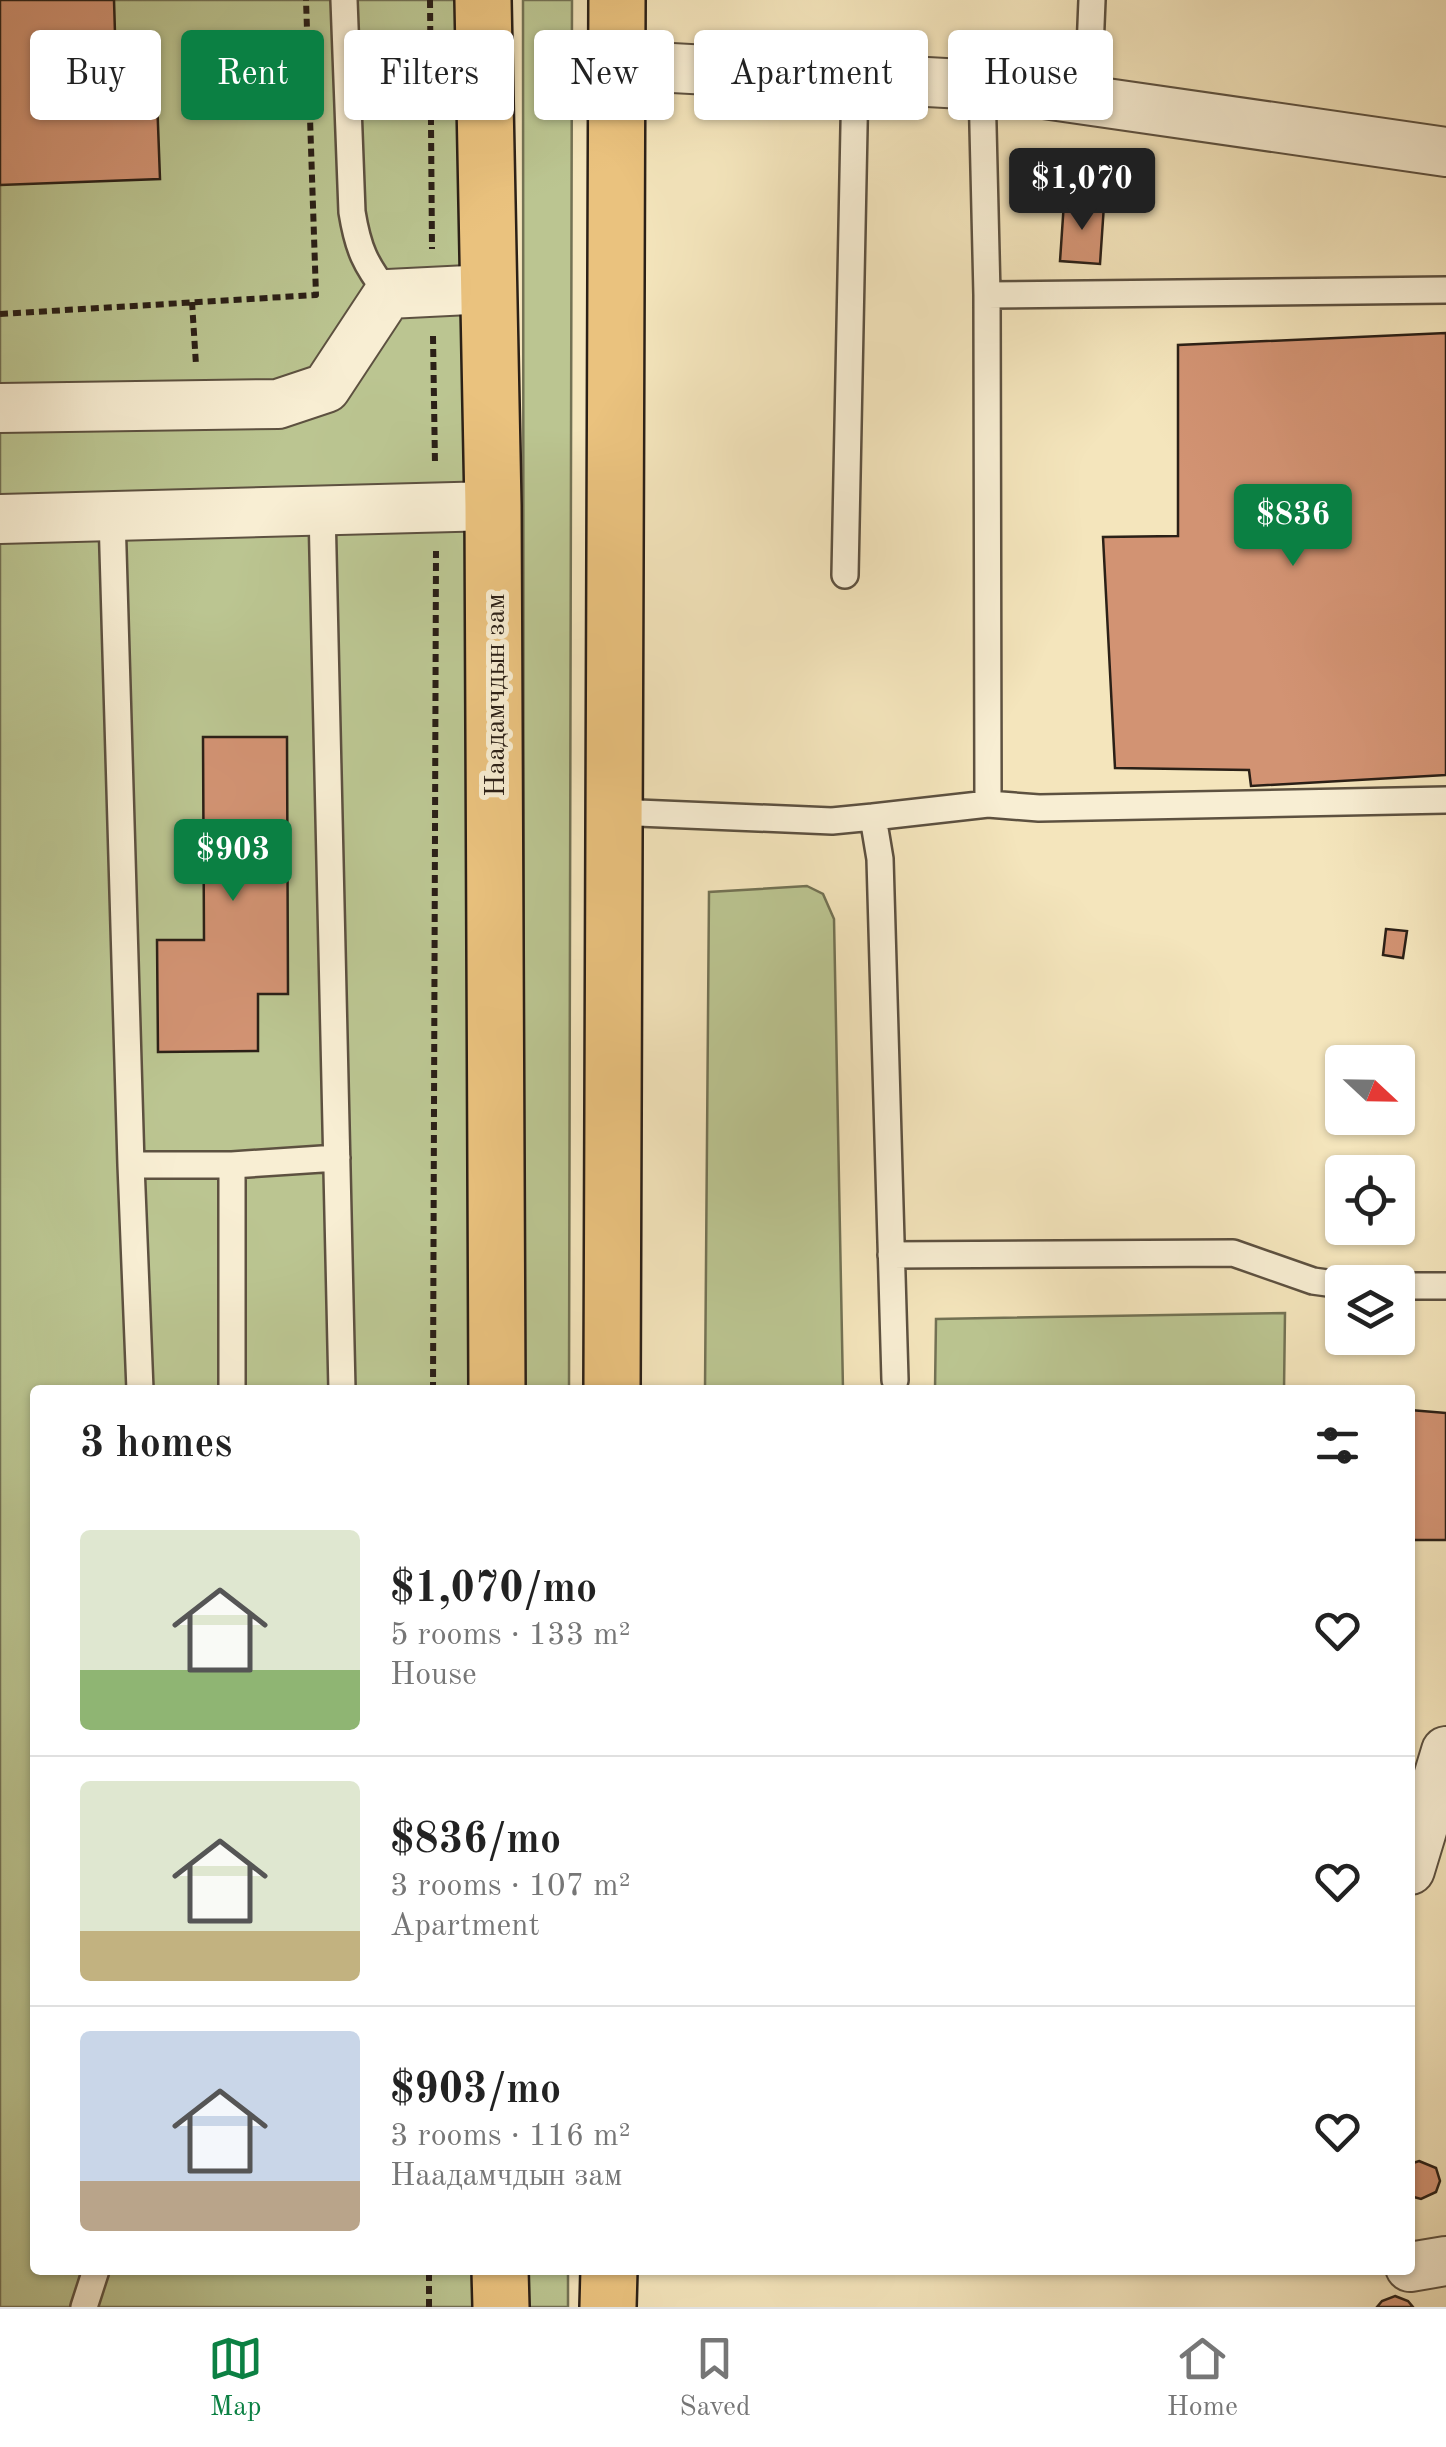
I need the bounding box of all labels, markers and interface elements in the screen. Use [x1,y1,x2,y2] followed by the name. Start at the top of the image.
[30,30,161,120] chip: Buy
[181,30,324,120] chip: Rent
[344,30,514,120] chip: Filters
[534,30,674,120] chip: New
[694,30,928,120] chip: Apartment
[948,30,1113,120] chip: House
[1001,148,1163,233] pin: $1,070
[1031,164,1133,196] text: $1,070
[1234,484,1352,569] pin: $836
[1256,500,1330,532] text: $836
[483,593,511,797] street label: Наадамчдын зам
[174,819,292,904] pin: $903
[196,835,270,867] text: $903
[1325,1045,1415,1135] north arrow
[1325,1045,1415,1355] map controls
[1325,1155,1415,1245] button: locate
[1325,1265,1415,1355] button: layers
[1310,1418,1365,1473] icon: filters
[80,1424,232,1466] text: 3 homes
[390,1569,597,1611] text: $1,070/mo
[160,1570,280,1690] icon: home
[1310,1603,1365,1658] icon: heart
[390,1620,631,1652] text: 5 rooms · 133 m²
[390,1660,477,1692] text: House
[390,1820,561,1862] text: $836/mo
[160,1821,280,1941] icon: home
[1310,1854,1365,1909] icon: heart
[390,1871,631,1903] text: 3 rooms · 107 m²
[390,1911,540,1943] text: Apartment
[390,2070,561,2112] text: $903/mo
[160,2071,280,2191] icon: home
[1310,2104,1365,2159] icon: heart
[390,2121,631,2153] text: 3 rooms · 116 m²
[390,2161,623,2193] text: Наадамчдын зам
[208,2331,263,2426] tab: Map
[679,2331,751,2426] tab: Saved
[1167,2331,1238,2426] tab: Home

